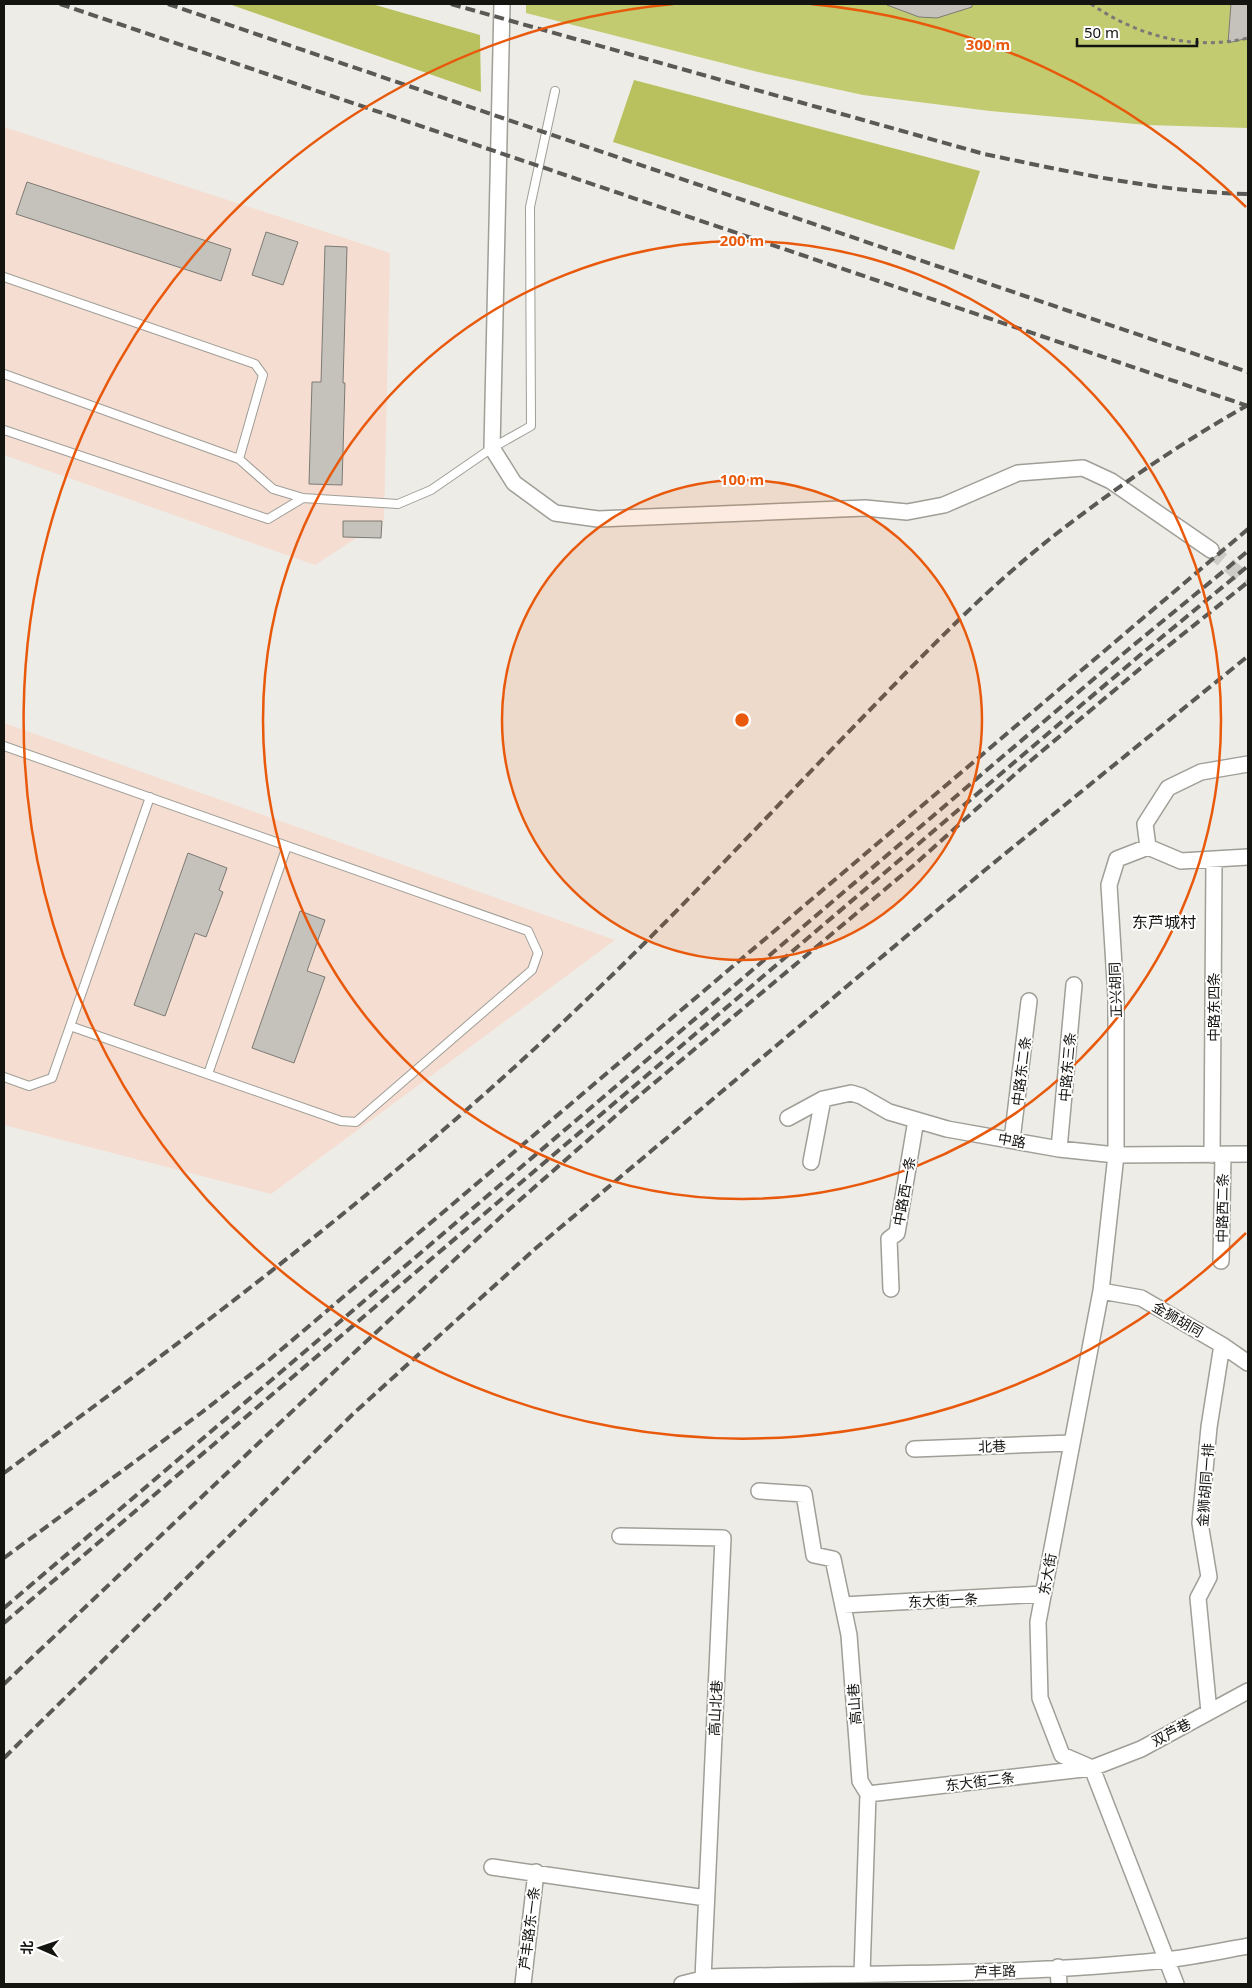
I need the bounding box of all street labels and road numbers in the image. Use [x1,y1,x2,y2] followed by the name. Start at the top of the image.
[1105,962,1125,1018] street label: 正兴胡同
[1204,972,1223,1042] street label: 中路东四条
[1054,1031,1080,1103] street label: 中路东三条
[1007,1035,1035,1107] street label: 中路东二条
[997,1128,1027,1152] street label: 中路
[889,1155,919,1227] street label: 中路西一条
[1212,1173,1232,1243] street label: 中路西二条
[1149,1297,1207,1341] street label: 金狮胡同
[978,1436,1006,1456] street label: 北巷
[1193,1442,1217,1528] street label: 金狮胡同一排
[1034,1552,1060,1596] street label: 东大街
[908,1589,978,1611] street label: 东大街一条
[704,1680,726,1736] street label: 高山北巷
[843,1682,865,1726] street label: 高山巷
[1148,1714,1194,1750] street label: 双芦巷
[944,1767,1016,1795] street label: 东大街二条
[514,1885,544,1971] street label: 芦丰路东一条
[974,1961,1016,1981] street label: 芦丰路

